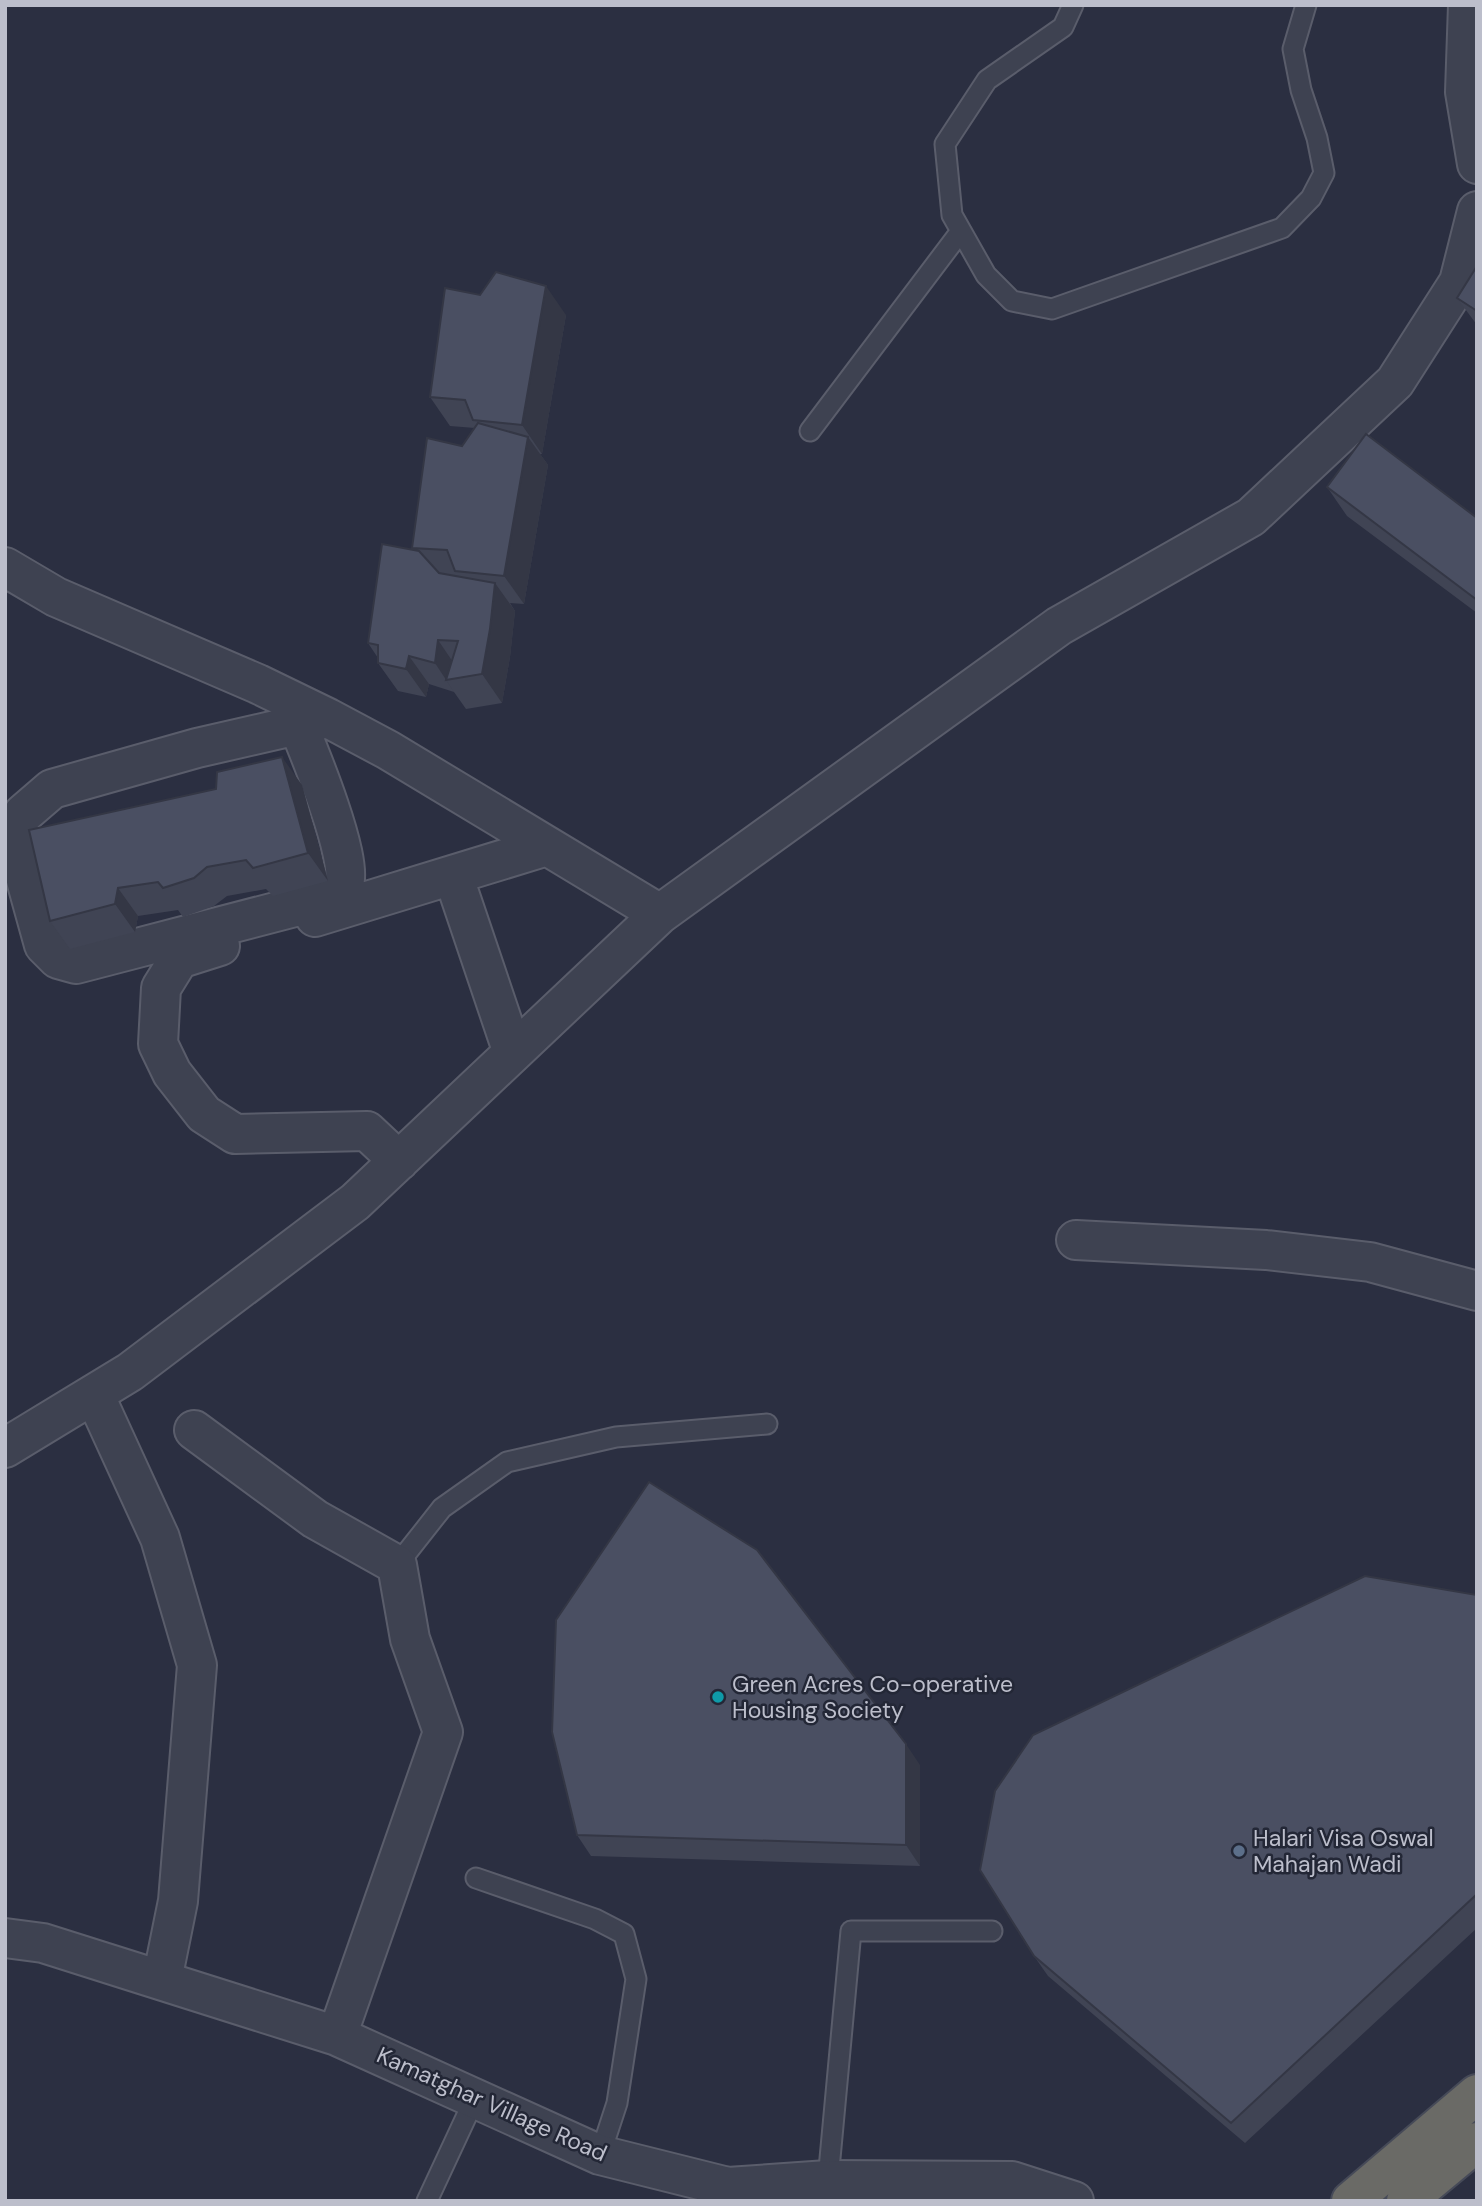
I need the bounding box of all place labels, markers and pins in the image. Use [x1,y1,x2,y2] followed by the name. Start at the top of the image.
[732,1669,1013,1725] place label: Green Acres Co-operative Housing Society
[710,1689,726,1705] marker: Green Acres Co-operative Housing Society
[1253,1823,1434,1879] place label: Halari Visa Oswal Mahajan Wadi
[1231,1843,1247,1859] marker: Halari Visa Oswal Mahajan Wadi

